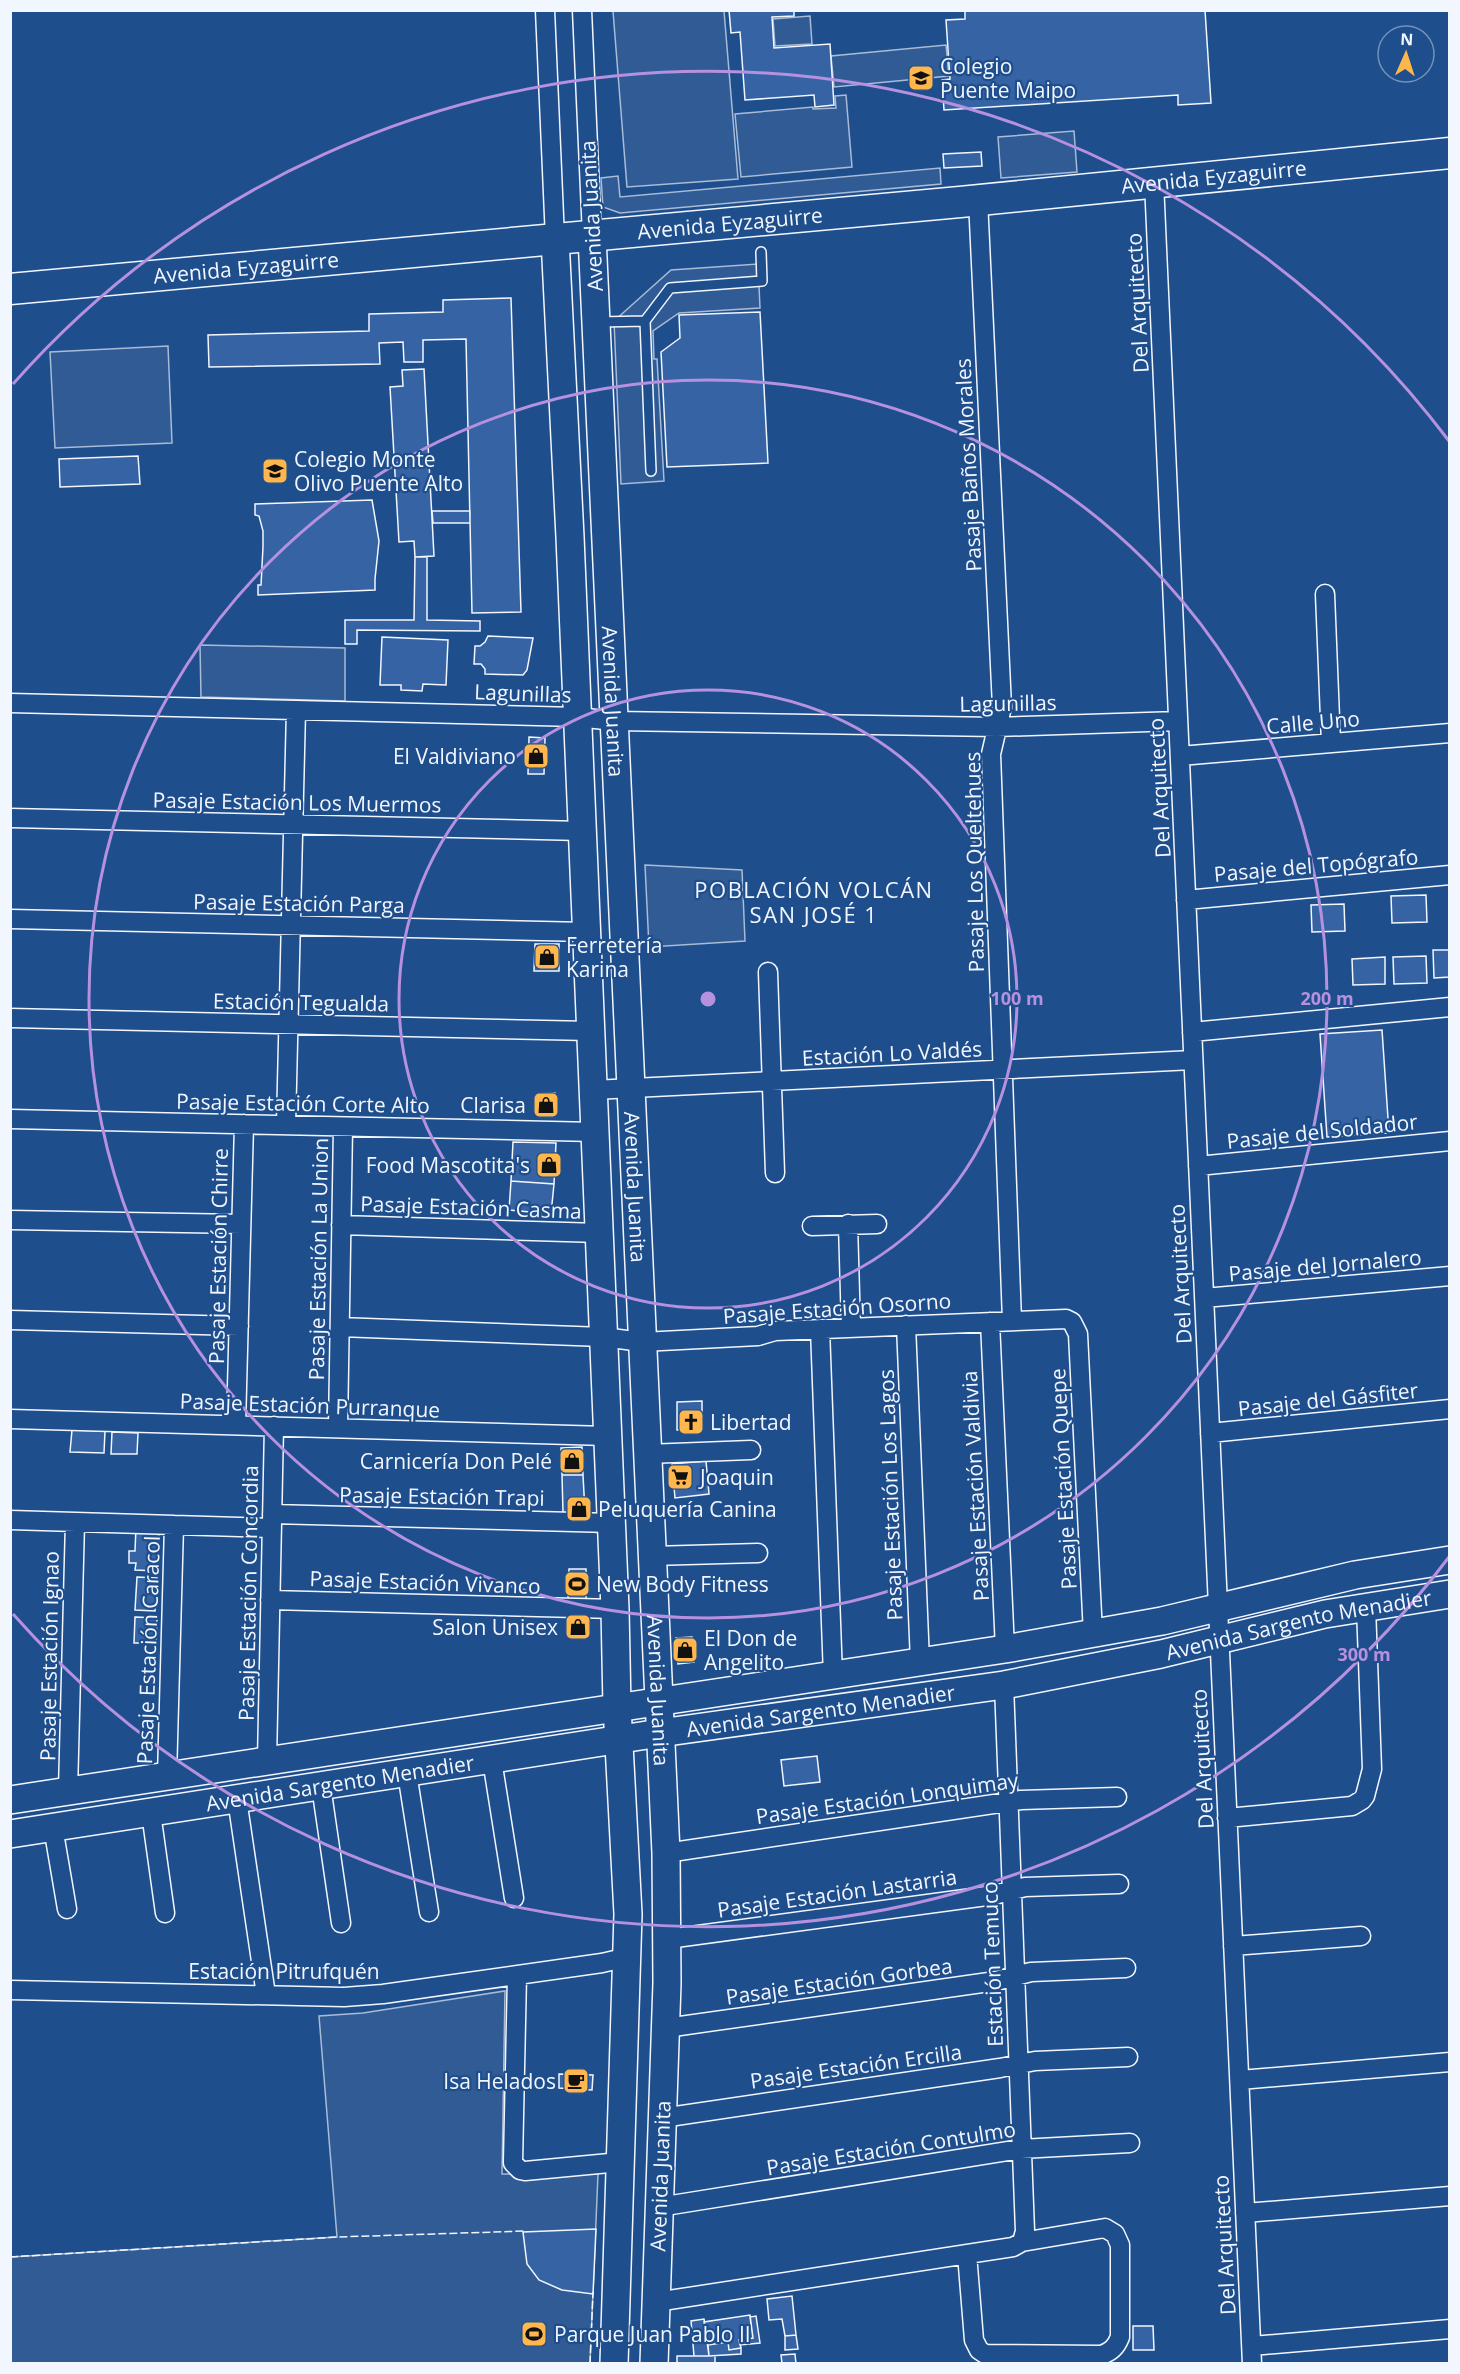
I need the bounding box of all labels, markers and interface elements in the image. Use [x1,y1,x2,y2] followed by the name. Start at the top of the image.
[1376,24,1436,84] north arrow
[1400,28,1414,50] text: N
[940,52,1076,104] place label: Colegio Puente Maipo
[906,63,936,93] school or university icon: Colegio Puente Maipo
[573,140,609,292] street label: Avenida Juanita
[1120,153,1308,200] street label: Avenida Eyzaguirre
[636,201,824,245] street label: Avenida Eyzaguirre
[1119,232,1155,374] street label: Del Arquitecto
[152,245,340,290] street label: Avenida Eyzaguirre
[948,358,988,572] street label: Pasaje Baños Morales
[294,445,463,497] place label: Colegio Monte Olivo Puente Alto
[260,456,290,486] school or university icon: Colegio Monte Olivo Puente Alto
[596,625,631,778] street label: Avenida Juanita
[474,677,572,709] street label: Lagunillas
[959,688,1057,718] street label: Lagunillas
[1265,704,1361,740] street label: Calle Uno
[1141,717,1177,859] street label: Del Arquitecto
[521,741,551,771] shop icon: El Valdiviano
[393,742,516,770] place label: El Valdiviano
[958,751,990,973] street label: Pasaje Los Queltehues
[152,785,442,819] street label: Pasaje Estación Los Muermos
[1213,842,1419,888] street label: Pasaje del Topógrafo
[694,874,934,929] district label: POBLACIÓN VOLCÁN SAN JOSÉ 1
[193,887,405,919] street label: Pasaje Estación Parga
[566,931,662,983] place label: Ferretería Karina
[532,942,562,972] shop icon: Ferretería Karina
[213,986,389,1018] street label: Estación Tegualda
[990,986,1044,1010] text: 100 m
[1300,986,1354,1010] text: 200 m
[698,989,718,1009] centre of rings
[801,1034,983,1072] street label: Estación Lo Valdés
[176,1087,430,1119] street label: Pasaje Estación Corte Alto
[531,1090,561,1120] shop icon: Clarisa
[460,1091,526,1119] place label: Clarisa
[1225,1107,1419,1155] street label: Pasaje del Soldador
[618,1111,653,1263] street label: Avenida Juanita
[302,1137,334,1381] street label: Pasaje Estación La Union
[202,1148,234,1364] street label: Pasaje Estación Chirre
[534,1150,564,1180] shop icon: Food Mascotita's
[366,1151,530,1179] place label: Food Mascotita's
[360,1189,582,1225] street label: Pasaje Estación Casma
[1162,1203,1198,1345] street label: Del Arquitecto
[1227,1243,1423,1287] street label: Pasaje del Jornalero
[722,1286,952,1330] street label: Pasaje Estación Osorno
[1043,1368,1083,1590] street label: Pasaje Estación Quepe
[872,1369,908,1621] street label: Pasaje Estación Los Lagos
[955,1370,995,1602] street label: Pasaje Estación Valdivia
[1236,1376,1420,1422] street label: Pasaje del Gásfiter
[179,1386,441,1424] street label: Pasaje Estación Purranque
[676,1407,706,1437] church icon: Libertad
[710,1408,792,1436] place label: Libertad
[557,1446,587,1476] shop icon: Carnicería Don Pelé
[360,1447,552,1475] place label: Carnicería Don Pelé
[665,1462,695,1492] supermarket icon: Joaquin
[698,1463,774,1491] place label: Joaquin
[232,1465,264,1721] street label: Pasaje Estación Concordia
[339,1480,545,1512] street label: Pasaje Estación Trapi
[564,1494,594,1524] shop icon: Peluquería Canina
[598,1495,777,1523] place label: Peluquería Canina
[130,1535,166,1765] street label: Pasaje Estación Caracol
[33,1551,65,1761] street label: Pasaje Estación Ignao
[309,1564,541,1600] street label: Pasaje Estación Vivanco
[562,1569,592,1599] sports icon: New Body Fitness
[596,1570,769,1598] place label: New Body Fitness
[1163,1583,1434,1666] street label: Avenida Sargento Menadier
[563,1612,593,1642] shop icon: Salon Unisex
[432,1613,558,1641] place label: Salon Unisex
[641,1614,676,1767] street label: Avenida Juanita
[704,1624,797,1676] place label: El Don de Angelito
[670,1635,700,1665] shop icon: El Don de Angelito
[1337,1642,1391,1666] text: 300 m
[684,1678,957,1743] street label: Avenida Sargento Menadier
[1184,1688,1220,1830] street label: Del Arquitecto
[204,1748,477,1817] street label: Avenida Sargento Menadier
[754,1766,1021,1830] street label: Pasaje Estación Lonquimay
[715,1862,959,1924] street label: Pasaje Estación Lastarria
[975,1881,1009,2047] street label: Estación Temuco
[724,1951,954,2011] street label: Pasaje Estación Gorbea
[188,1957,380,1985] street label: Estación Pitrufquén
[748,2037,964,2095] street label: Pasaje Estación Ercilla
[561,2066,591,2096] cafe icon: Isa Helados
[443,2067,556,2095] place label: Isa Helados
[643,2100,677,2252] street label: Avenida Juanita
[764,2114,1018,2182] street label: Pasaje Estación Contulmo
[1206,2174,1242,2316] street label: Del Arquitecto
[519,2319,549,2349] sports icon: Parque Juan Pablo II
[554,2320,751,2348] place label: Parque Juan Pablo II

